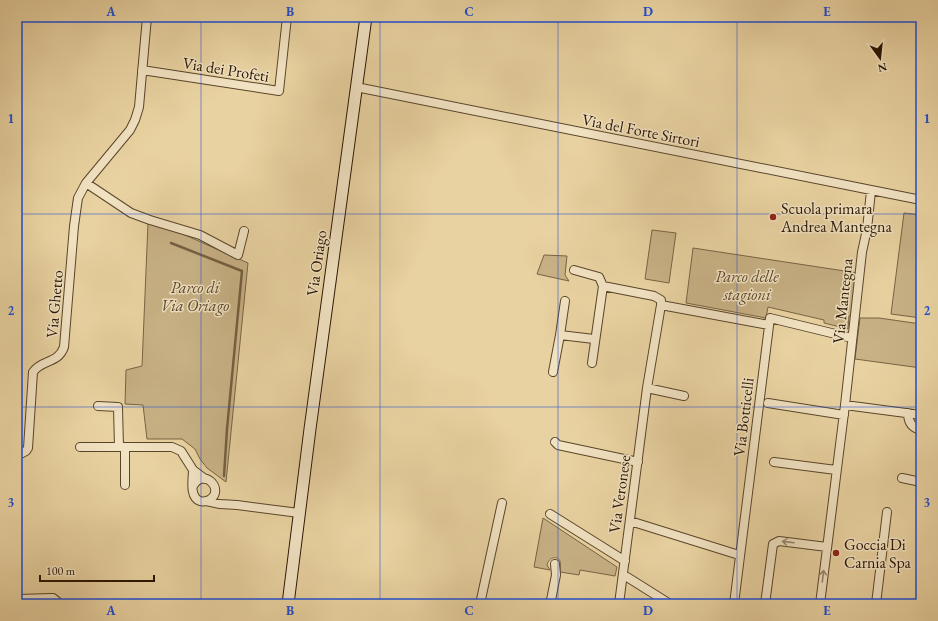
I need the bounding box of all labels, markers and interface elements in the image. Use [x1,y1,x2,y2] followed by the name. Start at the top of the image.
[105,3,116,20] text: A
[286,3,294,20] text: B
[464,3,474,20] text: C
[643,3,653,20] text: D
[823,3,831,20] text: E
[860,38,900,78] north arrow
[181,52,271,87] street label: Via dei Profeti
[876,60,889,76] text: N
[580,109,702,152] street label: Via del Forte Sirtori
[8,110,15,127] text: 1
[924,110,931,127] text: 1
[780,198,892,237] place label: Scuola primara Andrea Mantegna
[768,212,778,222] marker: Scuola primara Andrea Mantegna
[301,229,332,298] street label: Via Oriago
[828,257,857,345] street label: Via Mantegna
[715,266,779,305] park label: Parco delle stagioni
[41,269,68,339] street label: Via Ghetto
[161,277,229,316] park label: Parco di Via Oriago
[8,302,15,319] text: 2
[924,302,931,319] text: 2
[728,376,759,458] street label: Via Botticelli
[604,454,635,534] street label: Via Veronese
[8,494,15,511] text: 3
[924,494,931,511] text: 3
[844,534,911,573] place label: Goccia Di Carnia Spa
[782,539,795,546] one-way arrow
[831,548,841,558] marker: Goccia Di Carnia Spa
[40,557,154,583] scale bar
[46,563,76,579] text: 100 m
[820,569,827,582] one-way arrow
[105,602,116,619] text: A
[286,602,294,619] text: B
[464,602,474,619] text: C
[643,602,653,619] text: D
[823,602,831,619] text: E

